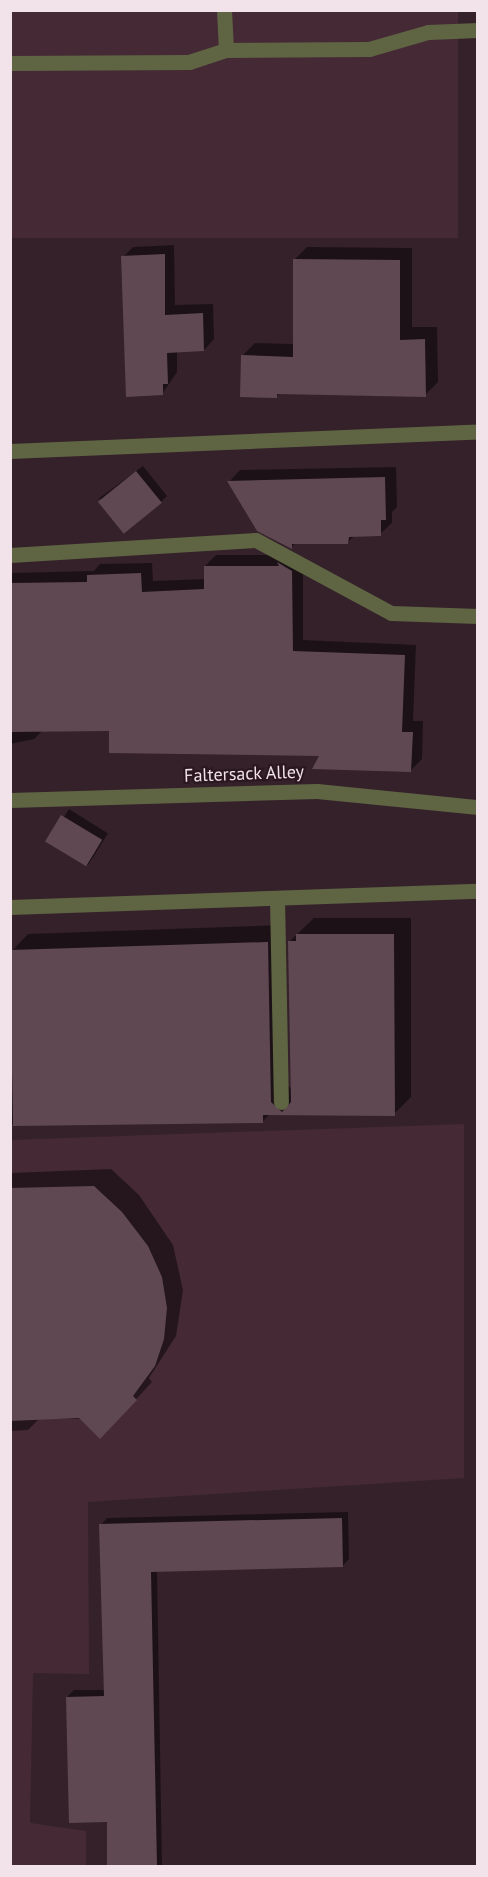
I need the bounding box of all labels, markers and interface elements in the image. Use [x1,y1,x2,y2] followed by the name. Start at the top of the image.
[183,761,305,787] street label: Faltersack Alley

